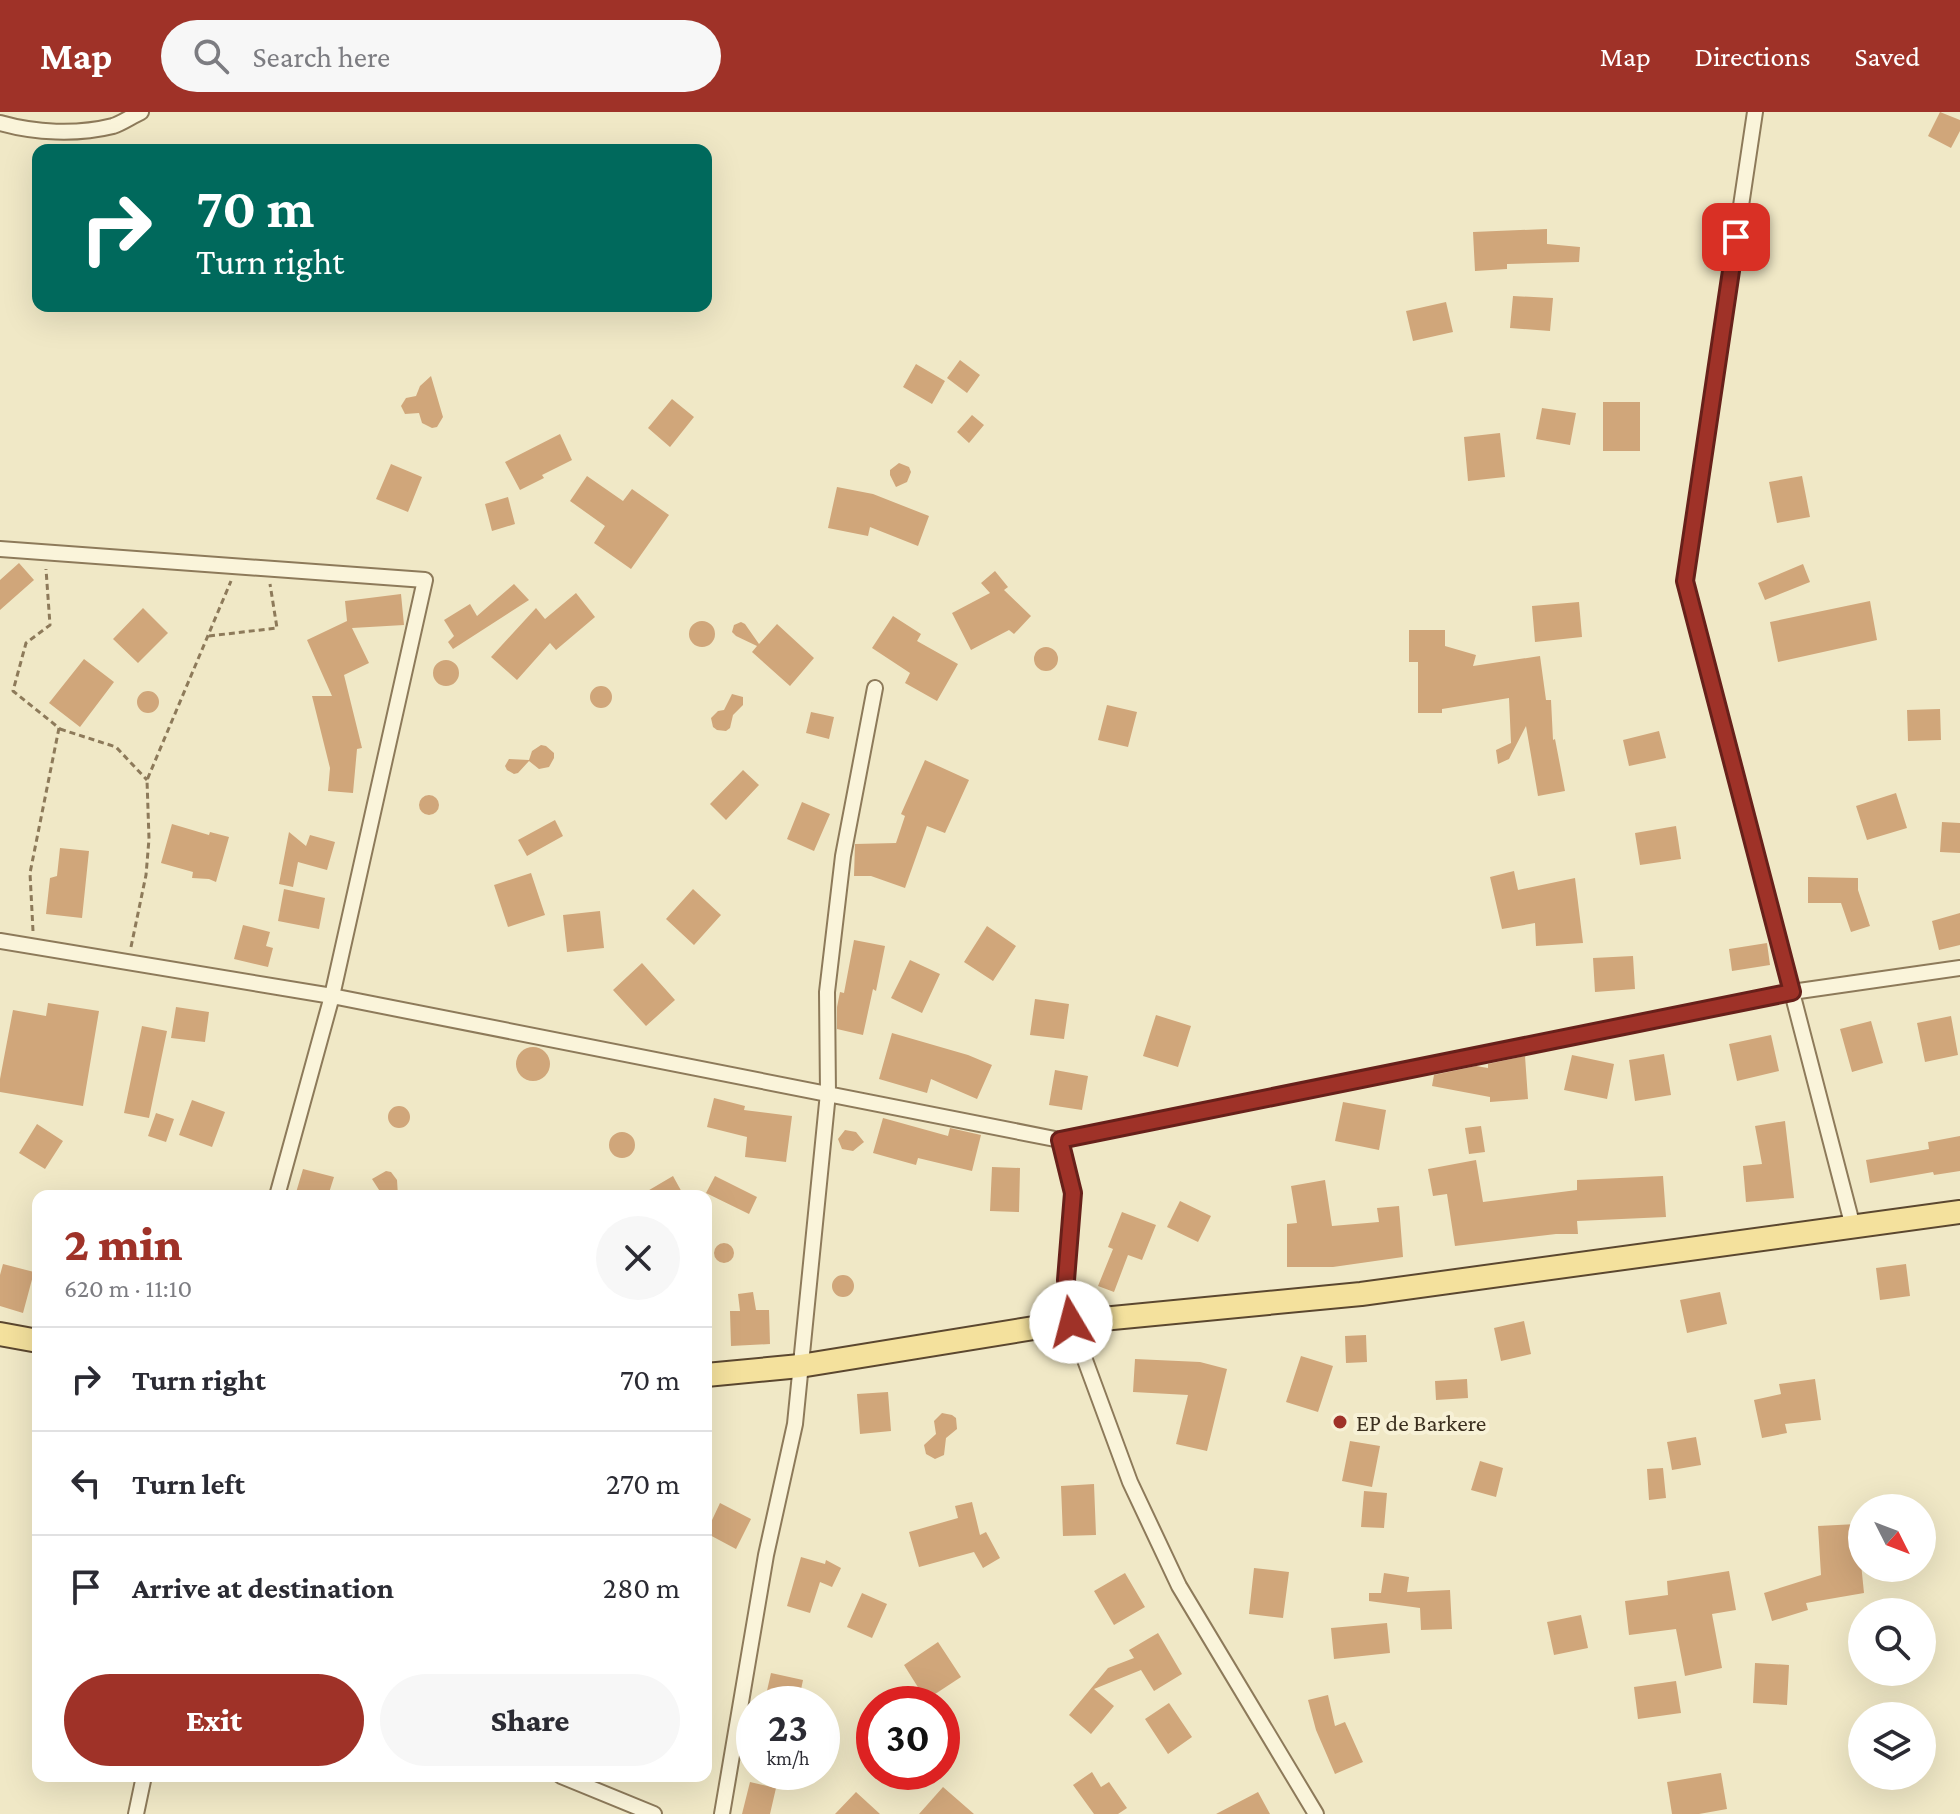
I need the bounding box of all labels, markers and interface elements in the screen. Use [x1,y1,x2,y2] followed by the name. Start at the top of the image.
[161,20,721,92] search box
[189,34,233,78] icon: search
[40,35,113,77] text: Map
[253,40,390,73] text: Search here
[1600,41,1651,72] text: Map
[1695,41,1810,72] text: Directions
[1854,41,1920,72] text: Saved
[64,176,168,280] icon: right
[196,177,315,239] text: 70 m
[1702,203,1770,271] pin
[1714,215,1758,259] icon: arrive
[196,242,344,282] text: Turn right
[596,1216,680,1300] button: close
[64,1217,183,1270] text: 2 min
[64,1274,192,1303] text: 620 m · 11:10
[1029,1280,1113,1364] position arrow
[64,1357,108,1401] icon: right
[132,1363,266,1396] text: Turn right
[620,1363,680,1396] text: 70 m
[1356,1409,1486,1436] place label: EP de Barkere
[1331,1413,1349,1431] marker: EP de Barkere
[64,1461,108,1505] icon: left
[132,1467,245,1500] text: Turn left
[606,1467,680,1500] text: 270 m
[1848,1494,1936,1582] north arrow
[1848,1494,1936,1790] map controls
[64,1565,108,1609] icon: arrive
[132,1571,394,1604] text: Arrive at destination
[603,1571,680,1604] text: 280 m
[1848,1598,1936,1686] button: search
[64,1674,364,1766] button: Exit
[380,1674,680,1766] button: Share
[856,1686,960,1790] speed limit sign: 30
[1848,1702,1936,1790] button: layers
[768,1705,808,1750] text: 23
[766,1747,810,1769] text: km/h

